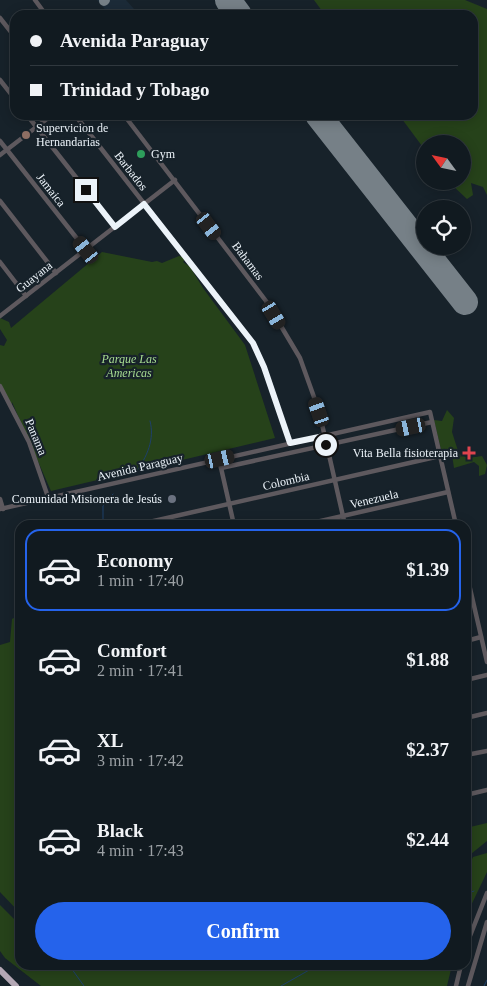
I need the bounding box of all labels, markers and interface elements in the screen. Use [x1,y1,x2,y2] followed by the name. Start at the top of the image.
[60,30,209,51] text: Avenida Paraguay
[60,79,210,100] text: Trinidad y Tobago
[36,121,108,149] place label: Supervicion de Hernandarias
[20,129,32,141] marker: Supervicion de Hernandarias
[416,135,471,190] north arrow
[416,135,471,255] map controls
[151,147,176,161] place label: Gym
[135,148,147,160] marker: Gym
[112,149,151,193] street label: Barbados
[34,170,69,210] street label: Jamaica
[75,179,97,201] route end
[416,200,471,255] button: locate
[193,210,224,242] car
[70,234,101,266] car
[229,239,267,283] street label: Bahamas
[13,258,56,296] street label: Guayana
[259,298,288,332] car
[100,352,157,380] park label: Parque Las Americas
[307,395,330,429] car
[22,417,50,458] street label: Panama
[394,417,427,437] car
[315,434,337,456] route start
[353,446,459,460] place label: Vita Bella fisioterapia
[462,446,476,460] marker: Vita Bella fisioterapia
[203,448,236,470] car
[96,450,184,484] street label: Avenida Paraguay
[261,469,311,493] street label: Colombia
[348,486,400,511] street label: Venezuela
[12,492,162,506] place label: Comunidad Misionera de Jesús
[166,493,178,505] marker: Comunidad Misionera de Jesús
[37,548,82,593] icon: car
[97,550,173,571] text: Economy
[406,559,449,580] text: $1.39
[97,572,184,589] text: 1 min · 17:40
[37,638,82,683] icon: car
[97,640,167,661] text: Comfort
[406,649,449,670] text: $1.88
[97,662,184,679] text: 2 min · 17:41
[37,728,82,773] icon: car
[97,730,123,751] text: XL
[406,739,449,760] text: $2.37
[97,752,184,769] text: 3 min · 17:42
[37,818,82,863] icon: car
[97,820,143,841] text: Black
[406,829,449,850] text: $2.44
[97,842,184,859] text: 4 min · 17:43
[35,902,451,960] button: Confirm

